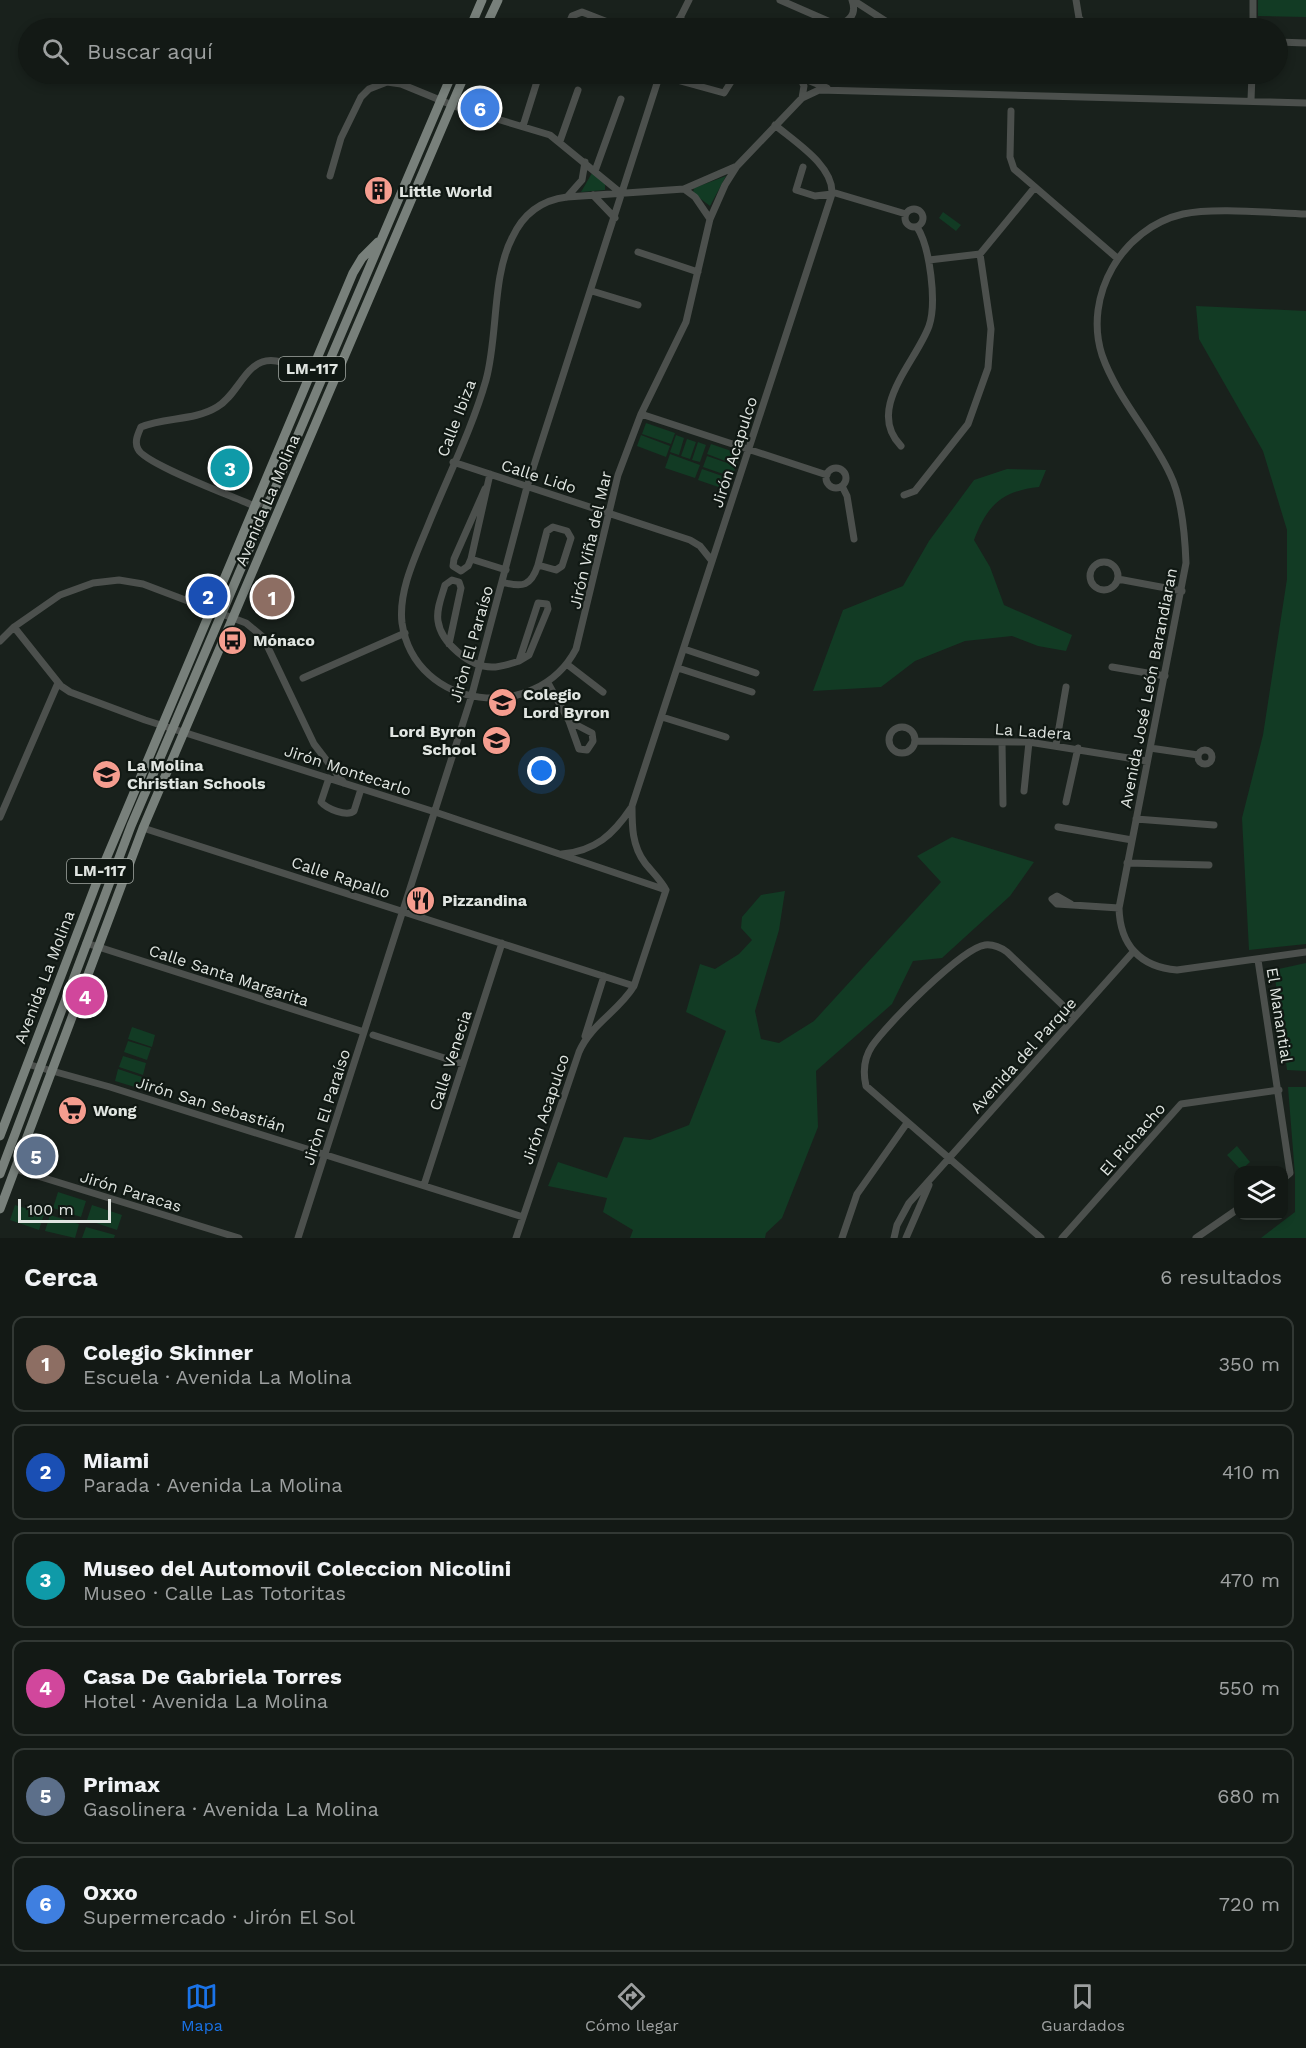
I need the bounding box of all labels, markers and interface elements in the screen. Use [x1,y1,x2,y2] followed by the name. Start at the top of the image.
[18,18,1288,84] search box
[39,35,72,68] icon: search
[87,39,213,64] text: Buscar aquí
[460,86,500,130] pin: 6
[362,175,394,207] building icon: Little World
[399,182,492,201] place label: Little World
[279,357,345,381] road number: LM-117
[433,377,480,459] street label: Calle Ibiza
[708,394,761,510] street label: Jirón Acapulco
[231,432,304,569] street label: Avenida La Molina
[210,446,250,490] pin: 3
[499,455,579,498] street label: Calle Lido
[565,469,616,611] street label: Jirón Viña del Mar
[1116,566,1181,810] street label: Avenida José León Barandiaran
[188,574,228,618] pin: 2
[252,574,292,620] pin: 1
[446,583,497,705] street label: Jiròn El Paraíso
[216,624,248,656] bus stop icon: Mónaco
[253,631,315,650] place label: Mónaco
[523,685,610,722] place label: Colegio Lord Byron
[486,687,518,719] school or university icon: Colegio Lord Byron
[994,719,1072,744] street label: La Ladera
[389,722,477,759] place label: Lord Byron School
[481,724,513,756] school or university icon: Lord Byron School
[282,741,414,800] street label: Jirón Montecarlo
[127,756,266,793] place label: La Molina Christian Schools
[527,756,556,785] your location
[90,758,122,790] school or university icon: La Molina Christian Schools
[289,853,393,902] street label: Calle Rapallo
[67,859,133,883] road number: LM-117
[405,884,437,916] restaurant icon: Pizzandina
[442,891,528,910] place label: Pizzandina
[10,908,79,1046] street label: Avenida La Molina
[146,941,311,1010] street label: Calle Santa Margarita
[1263,966,1296,1064] street label: El Manantial
[66,974,104,1018] pin: 4
[966,994,1080,1117] street label: Avenida del Parque
[425,1008,476,1113] street label: Calle Venecia
[299,1047,354,1168] street label: Jiròn El Paraíso
[518,1051,573,1167] street label: Jirón Acapulco
[134,1073,288,1136] street label: Jirón San Sebastián
[56,1094,88,1126] supermarket icon: Wong
[1096,1099,1169,1180] street label: El Pichacho
[93,1101,137,1120] place label: Wong
[16,1134,56,1178] pin: 5
[1234,1166,1288,1220] map controls
[1234,1166,1288,1220] button: layers
[78,1167,184,1216] street label: Jirón Paracas
[18,1196,111,1224] scale bar
[27,1200,74,1219] text: 100 m
[24,1262,98,1292] text: Cerca
[1160,1265,1282,1289] text: 6 resultados
[83,1340,253,1365] text: Colegio Skinner
[41,1352,50,1376] text: 1
[1218,1352,1280,1376] text: 350 m
[83,1365,352,1389] text: Escuela · Avenida La Molina
[83,1448,149,1473] text: Miami
[40,1460,51,1484] text: 2
[1222,1460,1280,1484] text: 410 m
[83,1473,343,1497] text: Parada · Avenida La Molina
[83,1556,511,1581] text: Museo del Automovil Coleccion Nicolini
[40,1568,51,1592] text: 3
[1220,1568,1280,1592] text: 470 m
[83,1581,346,1605] text: Museo · Calle Las Totoritas
[83,1664,342,1689] text: Casa De Gabriela Torres
[39,1676,52,1700] text: 4
[1218,1676,1280,1700] text: 550 m
[83,1689,328,1713] text: Hotel · Avenida La Molina
[83,1772,160,1797] text: Primax
[40,1784,51,1808] text: 5
[1217,1784,1280,1808] text: 680 m
[83,1797,379,1821] text: Gasolinera · Avenida La Molina
[83,1880,138,1905] text: Oxxo
[39,1892,52,1916] text: 6
[1219,1892,1280,1916] text: 720 m
[83,1905,355,1929] text: Supermercado · Jirón El Sol
[181,1980,223,2035] tab: Mapa
[585,1980,679,2035] tab: Cómo llegar
[1041,1980,1125,2035] tab: Guardados

